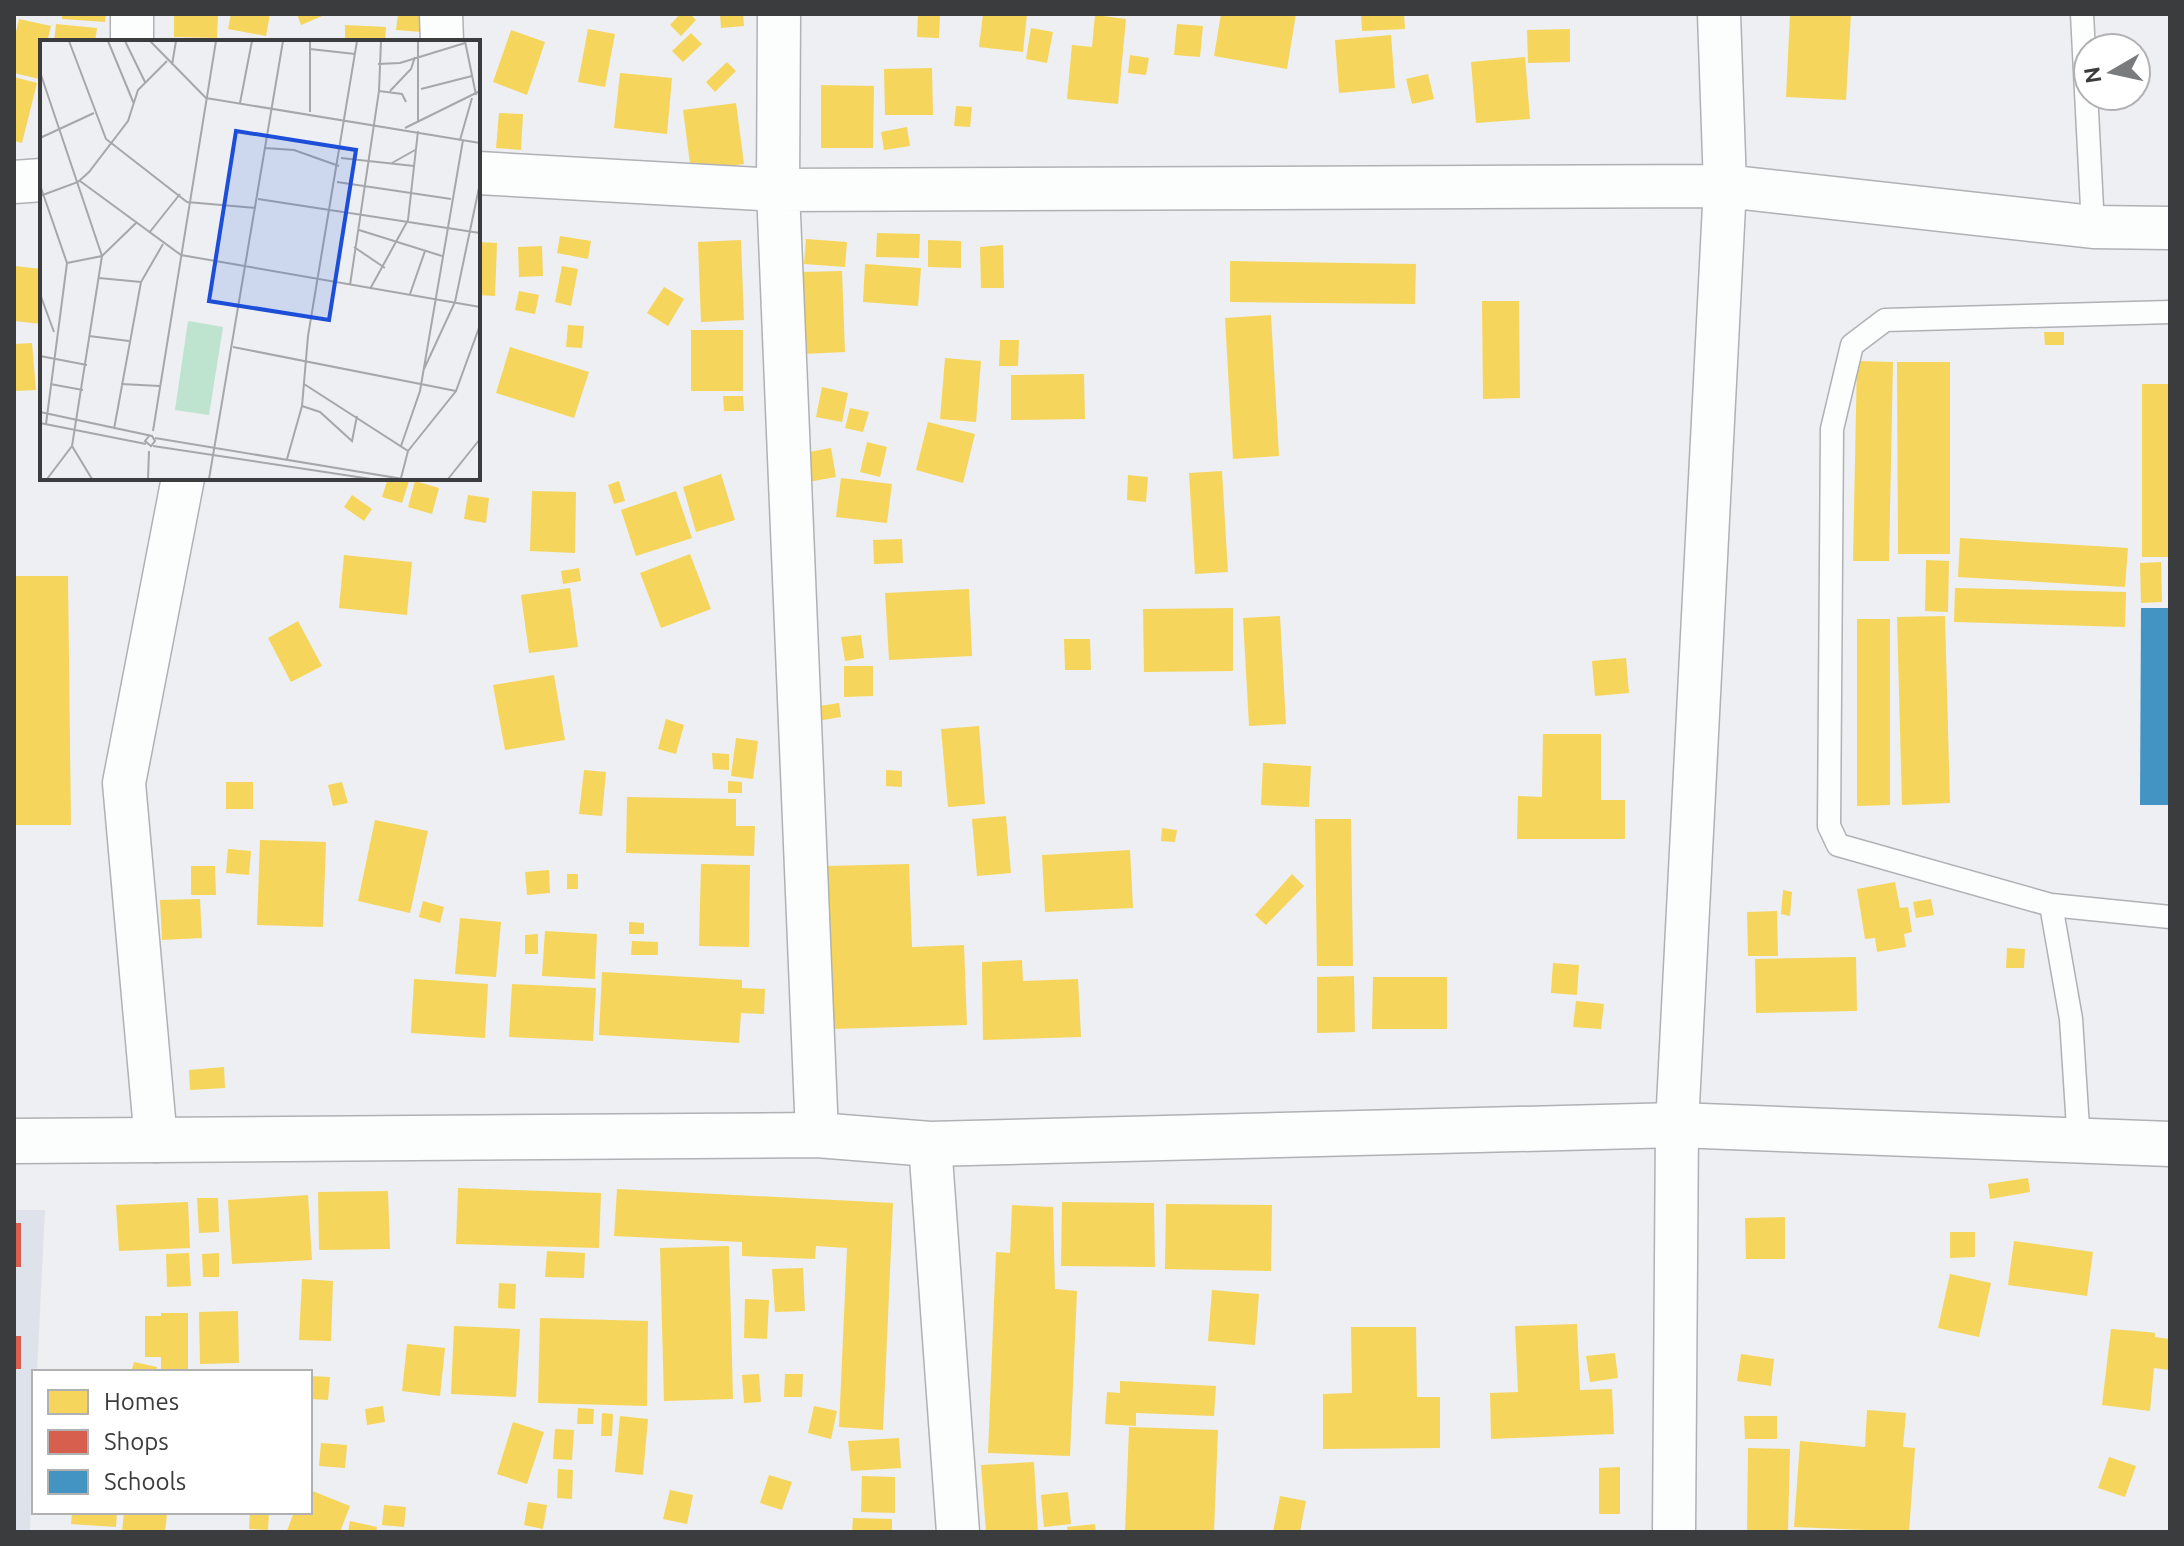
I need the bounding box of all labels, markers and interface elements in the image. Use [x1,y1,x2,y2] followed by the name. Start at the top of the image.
[2072,32,2152,112] north arrow
[40,40,480,480] inset map
[2078,65,2105,85] text: N
[32,1370,312,1514] legend
[104,1388,179,1415] text: Homes
[104,1428,169,1455] text: Shops
[104,1468,186,1495] text: Schools

